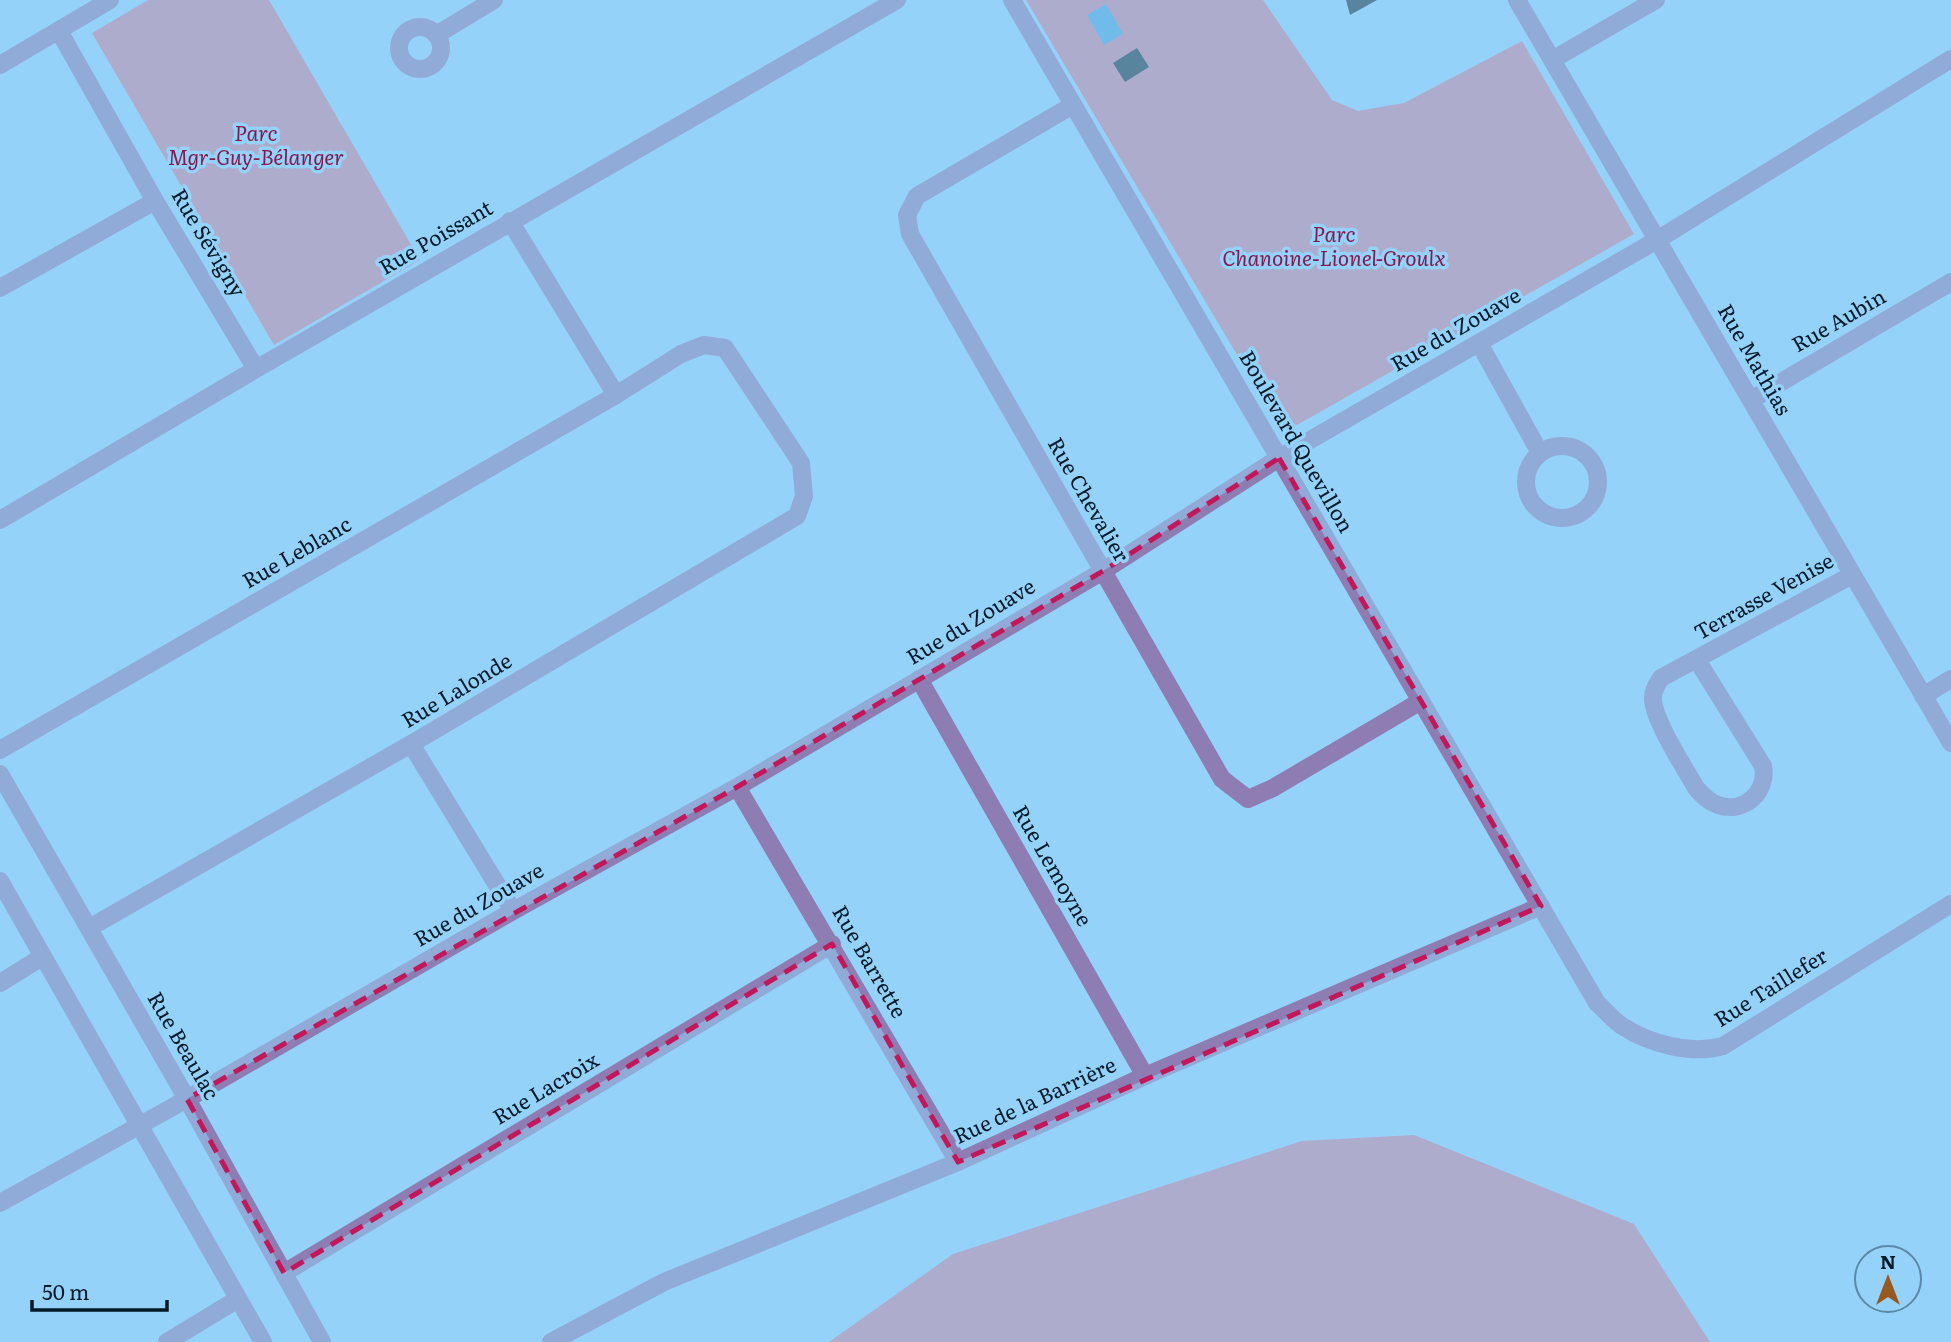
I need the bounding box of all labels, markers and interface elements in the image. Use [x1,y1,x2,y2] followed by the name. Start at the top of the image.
[168,116,344,171] park label: Parc Mgr-Guy-Bélanger
[165,182,255,303] street label: Rue Sévigny
[372,191,498,281] street label: Rue Poissant
[1222,217,1446,272] park label: Parc Chanoine-Lionel-Groulx
[1384,278,1526,378] street label: Rue du Zouave
[1785,279,1891,358] street label: Rue Aubin
[1712,297,1801,420] street label: Rue Mathias
[1233,344,1363,538] street label: Boulevard Quevillon
[1042,431,1139,567] street label: Rue Chevalier
[236,507,356,595] street label: Rue Leblanc
[1687,544,1838,646] street label: Terrasse Venise
[899,569,1040,671] street label: Rue du Zouave
[395,644,517,734] street label: Rue Lalonde
[1007,798,1102,931] street label: Rue Lemoyne
[407,853,549,953] street label: Rue du Zouave
[826,899,916,1023] street label: Rue Barrette
[1707,939,1832,1033] street label: Rue Taillefer
[142,985,229,1105] street label: Rue Beaulac
[486,1043,604,1131] street label: Rue Lacroix
[948,1047,1120,1150] street label: Rue de la Barrière
[1853,1244,1923,1314] north arrow
[1880,1247,1896,1275] text: N
[32,1268,166,1312] scale bar
[42,1275,89,1306] text: 50 m

